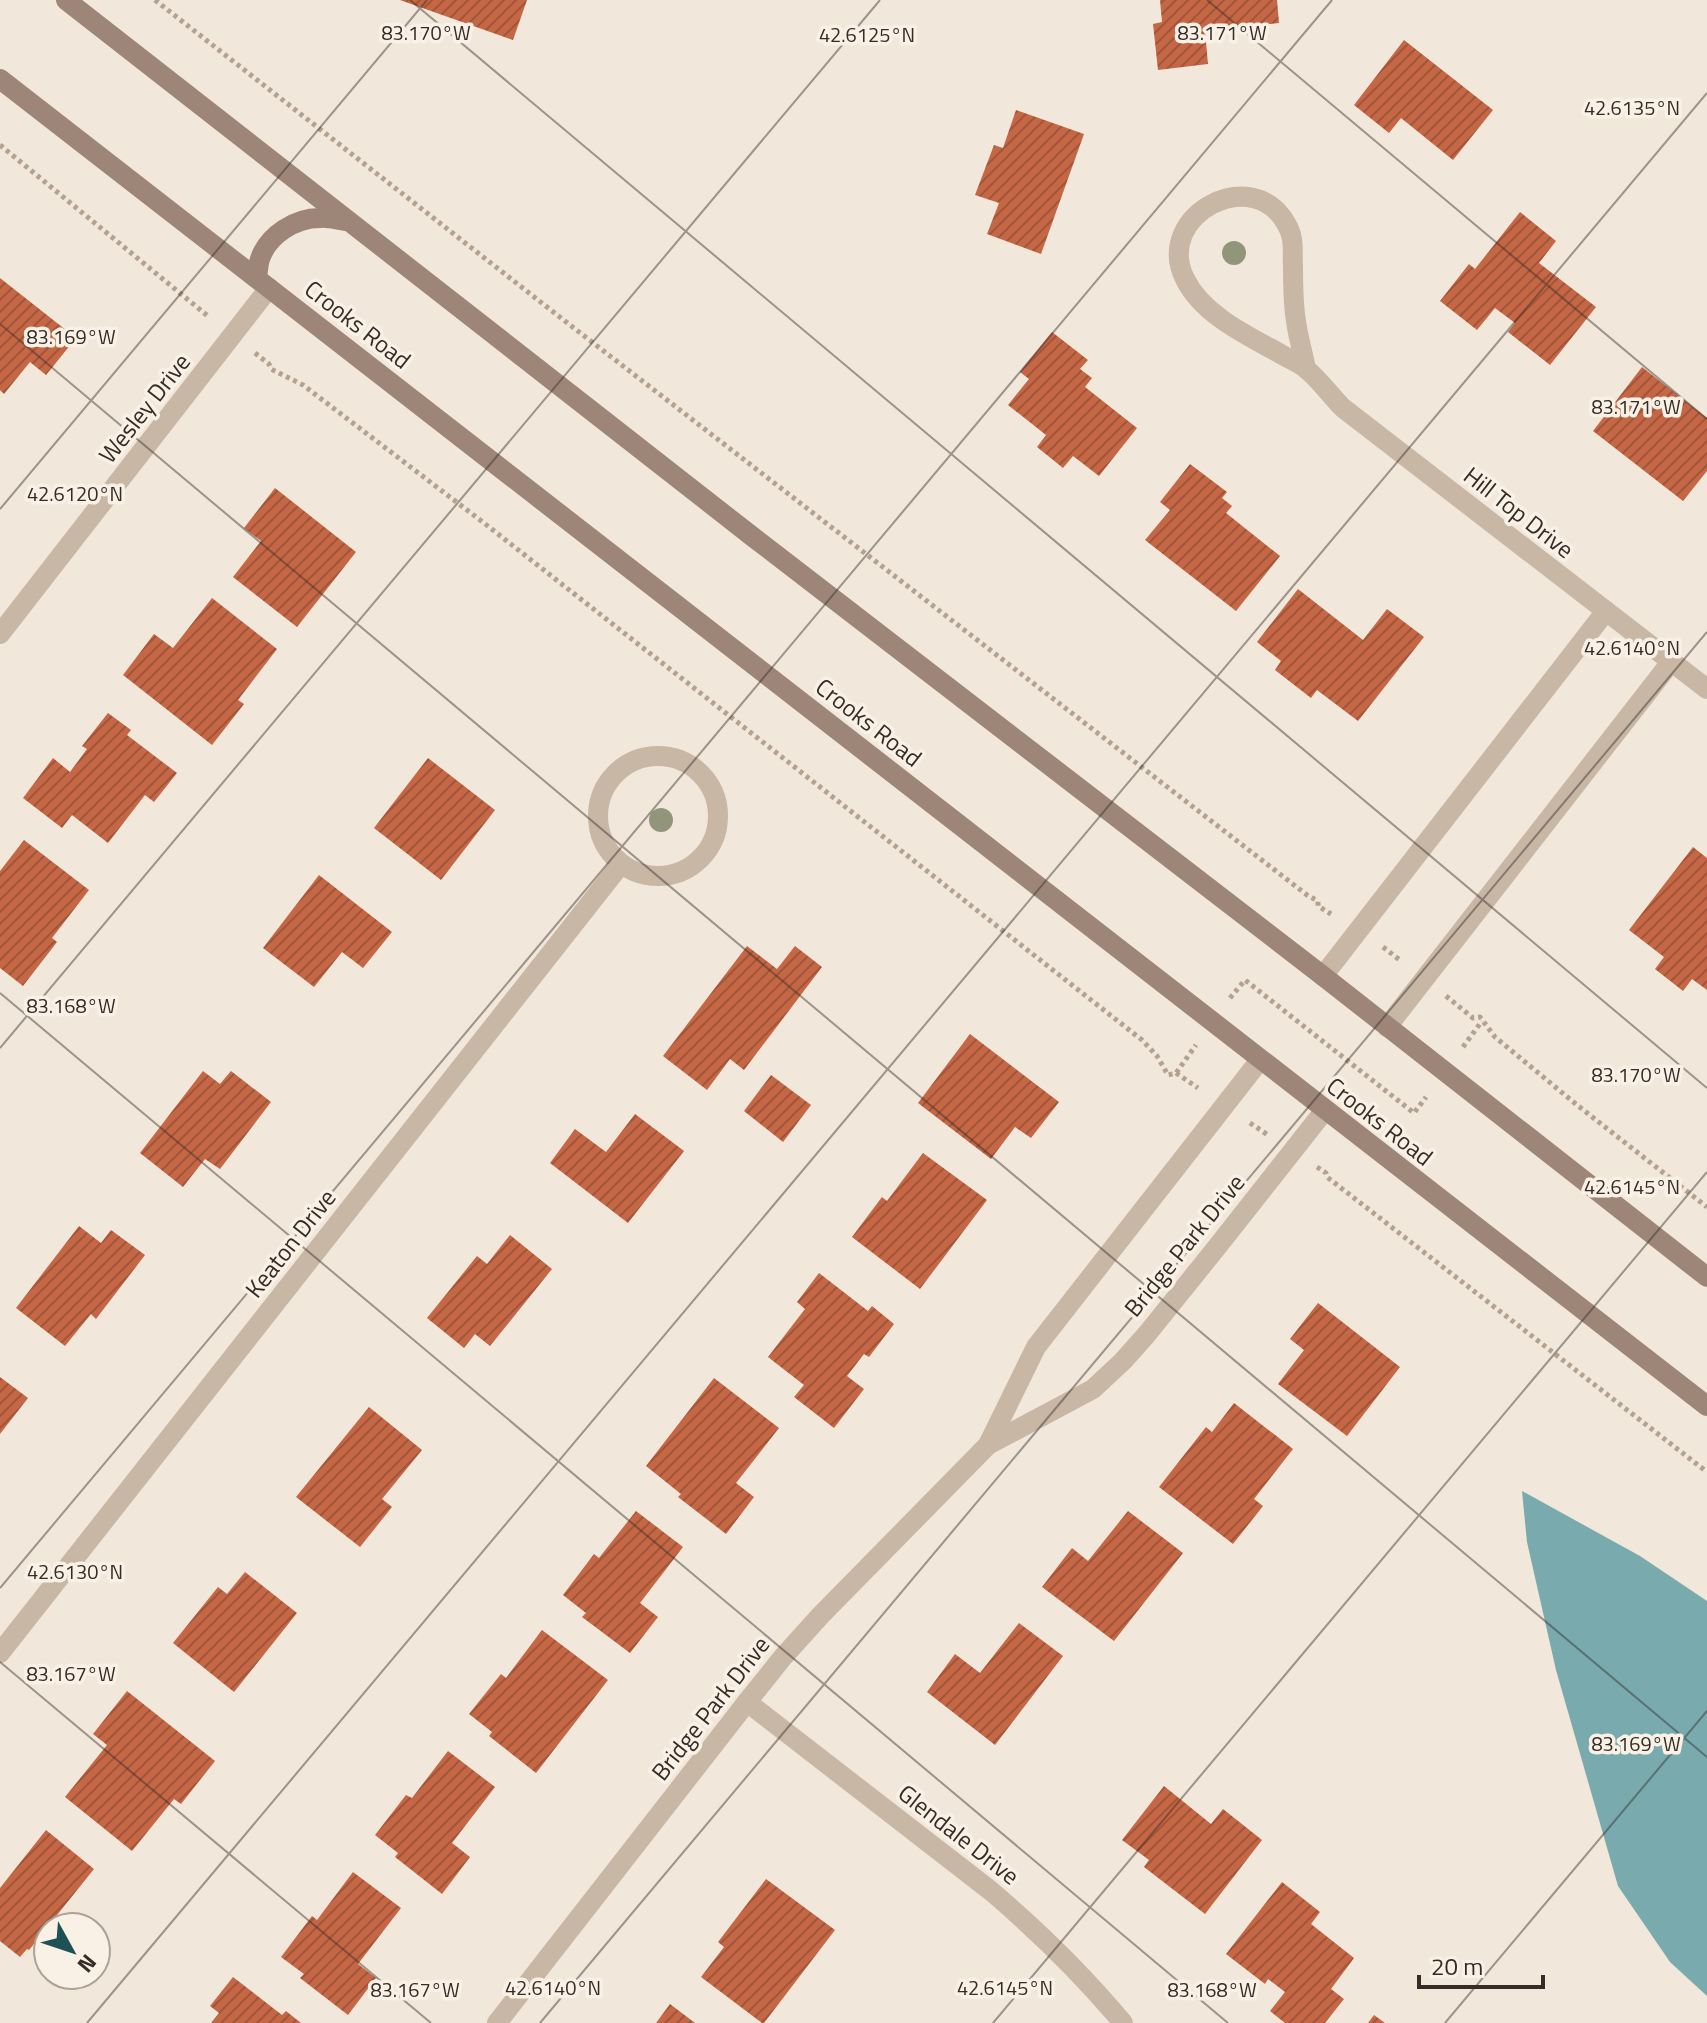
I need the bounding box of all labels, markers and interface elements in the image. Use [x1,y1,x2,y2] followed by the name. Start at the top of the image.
[381,17,471,48] text: 83.170°W
[1177,17,1267,48] text: 83.171°W
[819,19,915,50] text: 42.6125°N
[1584,92,1680,123] text: 42.6135°N
[297,271,419,377] street label: Crooks Road
[26,321,116,352] text: 83.169°W
[90,345,198,471] street label: Wesley Drive
[1591,391,1681,422] text: 83.171°W
[1456,457,1582,567] street label: Hill Top Drive
[27,478,123,509] text: 42.6120°N
[1584,632,1680,663] text: 42.6140°N
[808,669,930,775] street label: Crooks Road
[26,990,116,1021] text: 83.168°W
[1591,1059,1681,1090] text: 83.170°W
[1319,1068,1441,1174] street label: Crooks Road
[1115,1166,1253,1324] street label: Bridge Park Drive
[1584,1171,1680,1202] text: 42.6145°N
[236,1181,344,1305] street label: Keaton Drive
[27,1556,123,1587] text: 42.6130°N
[642,1628,778,1788] street label: Bridge Park Drive
[26,1658,116,1689] text: 83.167°W
[1591,1728,1681,1759] text: 83.169°W
[891,1775,1027,1893] street label: Glendale Drive
[32,1911,112,1991] north arrow
[1419,1939,1543,1989] scale bar
[69,1947,105,1981] text: N
[1431,1948,1483,1984] text: 20 m
[505,1972,601,2003] text: 42.6140°N
[957,1972,1053,2003] text: 42.6145°N
[370,1974,460,2005] text: 83.167°W
[1167,1974,1257,2005] text: 83.168°W

